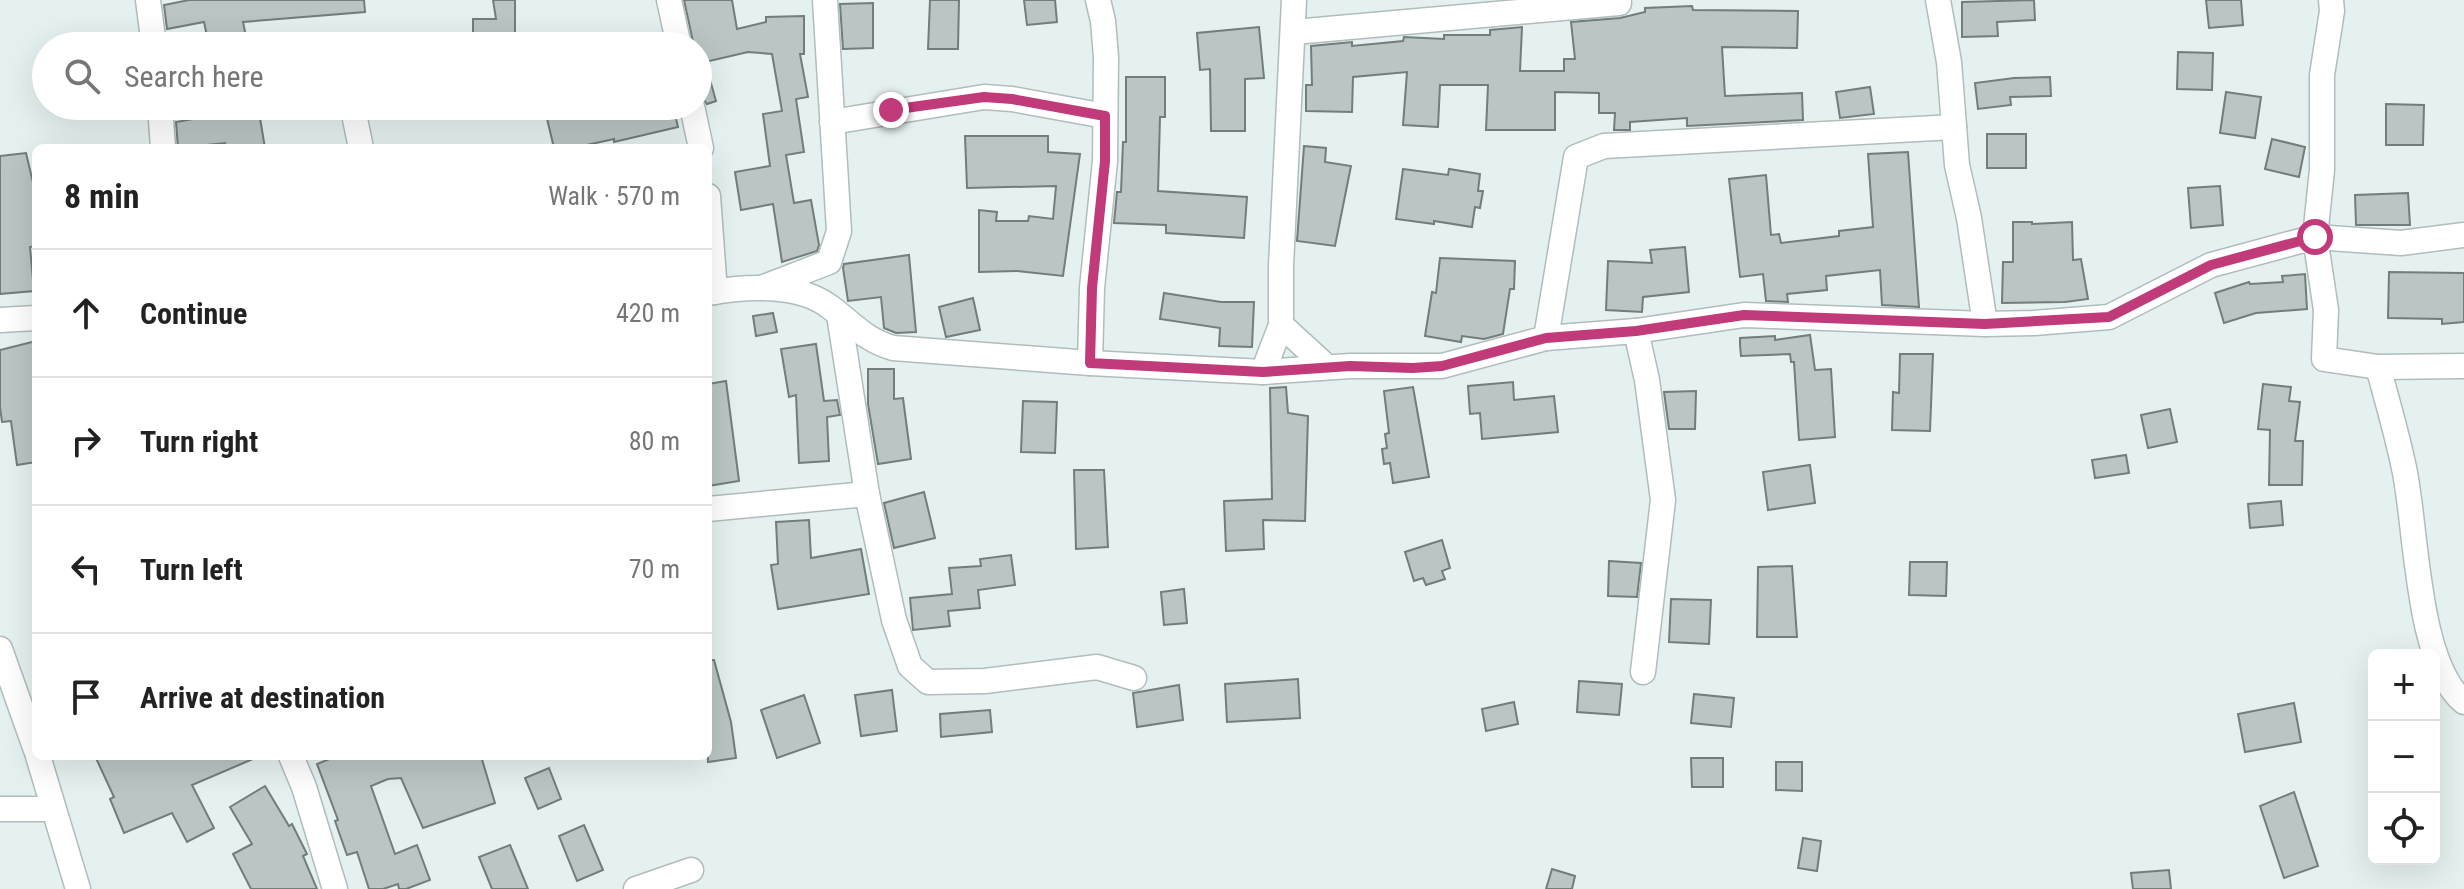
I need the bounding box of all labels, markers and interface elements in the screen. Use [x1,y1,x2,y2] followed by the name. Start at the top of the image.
[32,32,712,120] search box
[60,54,104,98] icon: search
[124,59,264,94] text: Search here
[873,92,909,128] route end
[64,176,140,216] text: 8 min
[548,181,680,211] text: Walk · 570 m
[2297,219,2333,255] route start
[64,291,108,335] icon: ahead
[140,296,247,331] text: Continue
[616,298,680,328] text: 420 m
[64,419,108,463] icon: right
[140,424,258,459] text: Turn right
[629,426,680,456] text: 80 m
[64,547,108,591] icon: left
[140,552,243,587] text: Turn left
[629,554,680,584] text: 70 m
[2368,649,2440,865] map controls
[2368,649,2440,721] button: +
[64,675,108,719] icon: arrive
[140,680,385,715] text: Arrive at destination
[2368,721,2440,793] button: −
[2368,793,2440,865] button: locate

